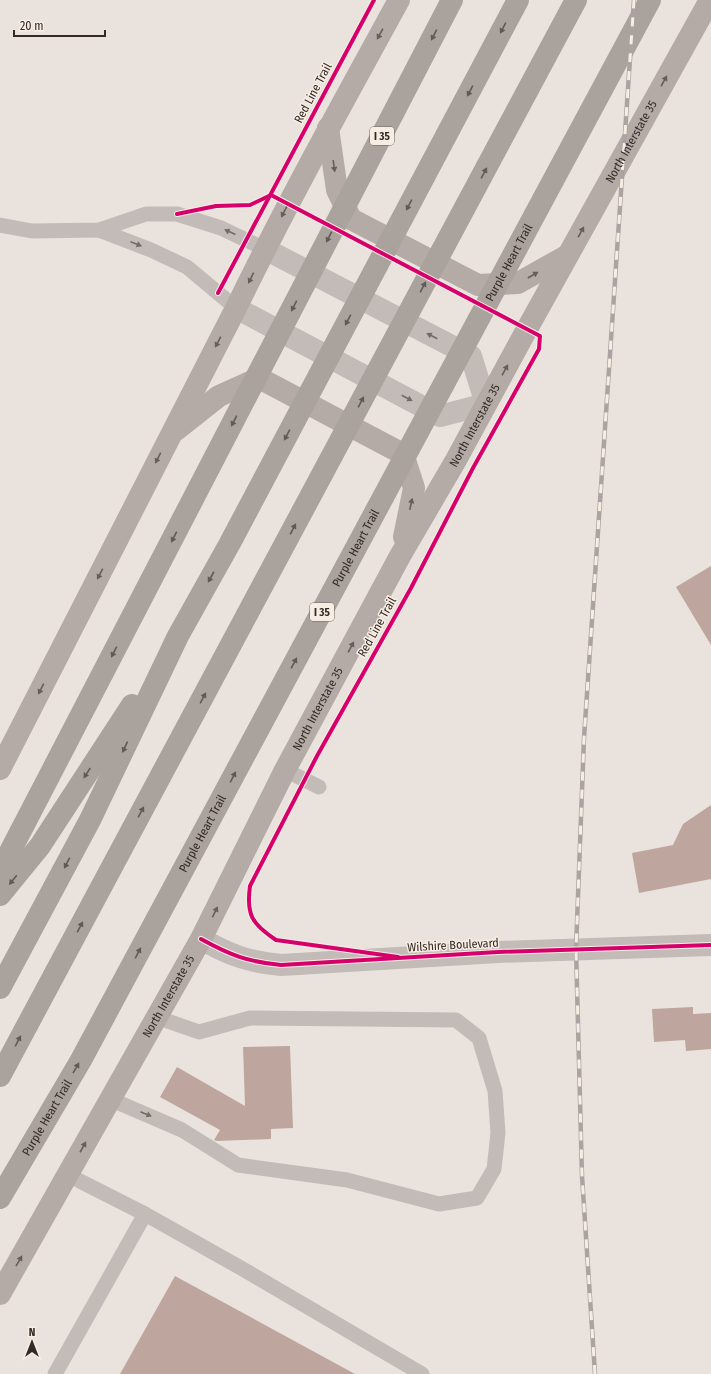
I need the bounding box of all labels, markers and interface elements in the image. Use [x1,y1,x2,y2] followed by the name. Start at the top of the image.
[14,12,105,38] scale bar
[20,19,44,33] text: 20 m
[500,22,507,34] one-way arrow
[376,28,383,40] one-way arrow
[431,29,438,40] one-way arrow
[291,61,335,125] street label: Red Line Trail
[661,75,668,87] one-way arrow
[467,85,473,96] one-way arrow
[603,98,660,186] street label: North Interstate 35
[370,127,394,145] road number: I 35
[331,160,337,172] one-way arrow
[481,167,487,178] one-way arrow
[406,200,413,211] one-way arrow
[281,206,287,217] one-way arrow
[483,222,535,304] street label: Purple Heart Trail
[577,226,584,238] one-way arrow
[224,229,235,235] one-way arrow
[326,231,333,243] one-way arrow
[130,241,141,247] one-way arrow
[527,271,539,278] one-way arrow
[248,272,254,284] one-way arrow
[419,281,426,293] one-way arrow
[290,300,297,312] one-way arrow
[345,314,352,326] one-way arrow
[426,332,437,339] one-way arrow
[215,337,222,348] one-way arrow
[501,364,508,376] one-way arrow
[446,381,503,470] street label: North Interstate 35
[401,395,413,402] one-way arrow
[358,396,365,408] one-way arrow
[230,416,237,427] one-way arrow
[284,429,291,441] one-way arrow
[155,452,162,463] one-way arrow
[408,498,414,510] one-way arrow
[329,507,382,589] street label: Purple Heart Trail
[290,523,297,535] one-way arrow
[171,531,177,542] one-way arrow
[96,568,103,579] one-way arrow
[208,571,215,582] one-way arrow
[355,595,399,659] street label: Red Line Trail
[310,603,334,621] road number: I 35
[348,641,354,653] one-way arrow
[111,646,117,658] one-way arrow
[291,657,297,668] one-way arrow
[290,664,346,753] street label: North Interstate 35
[38,684,44,695] one-way arrow
[200,692,206,704] one-way arrow
[122,741,128,752] one-way arrow
[83,768,91,779] one-way arrow
[229,771,236,783] one-way arrow
[176,792,229,875] street label: Purple Heart Trail
[138,807,145,818] one-way arrow
[64,857,70,869] one-way arrow
[8,874,17,885] one-way arrow
[212,906,218,917] one-way arrow
[77,921,83,933] one-way arrow
[407,936,499,954] street label: Wilshire Boulevard
[135,947,141,959] one-way arrow
[140,952,198,1040] street label: North Interstate 35
[15,1036,22,1047] one-way arrow
[72,1062,79,1074] one-way arrow
[19,1077,75,1158] street label: Purple Heart Trail
[141,1112,153,1118] one-way arrow
[80,1142,87,1153] one-way arrow
[16,1255,23,1266] one-way arrow
[12,1322,52,1362] north arrow
[29,1326,35,1339] text: N

